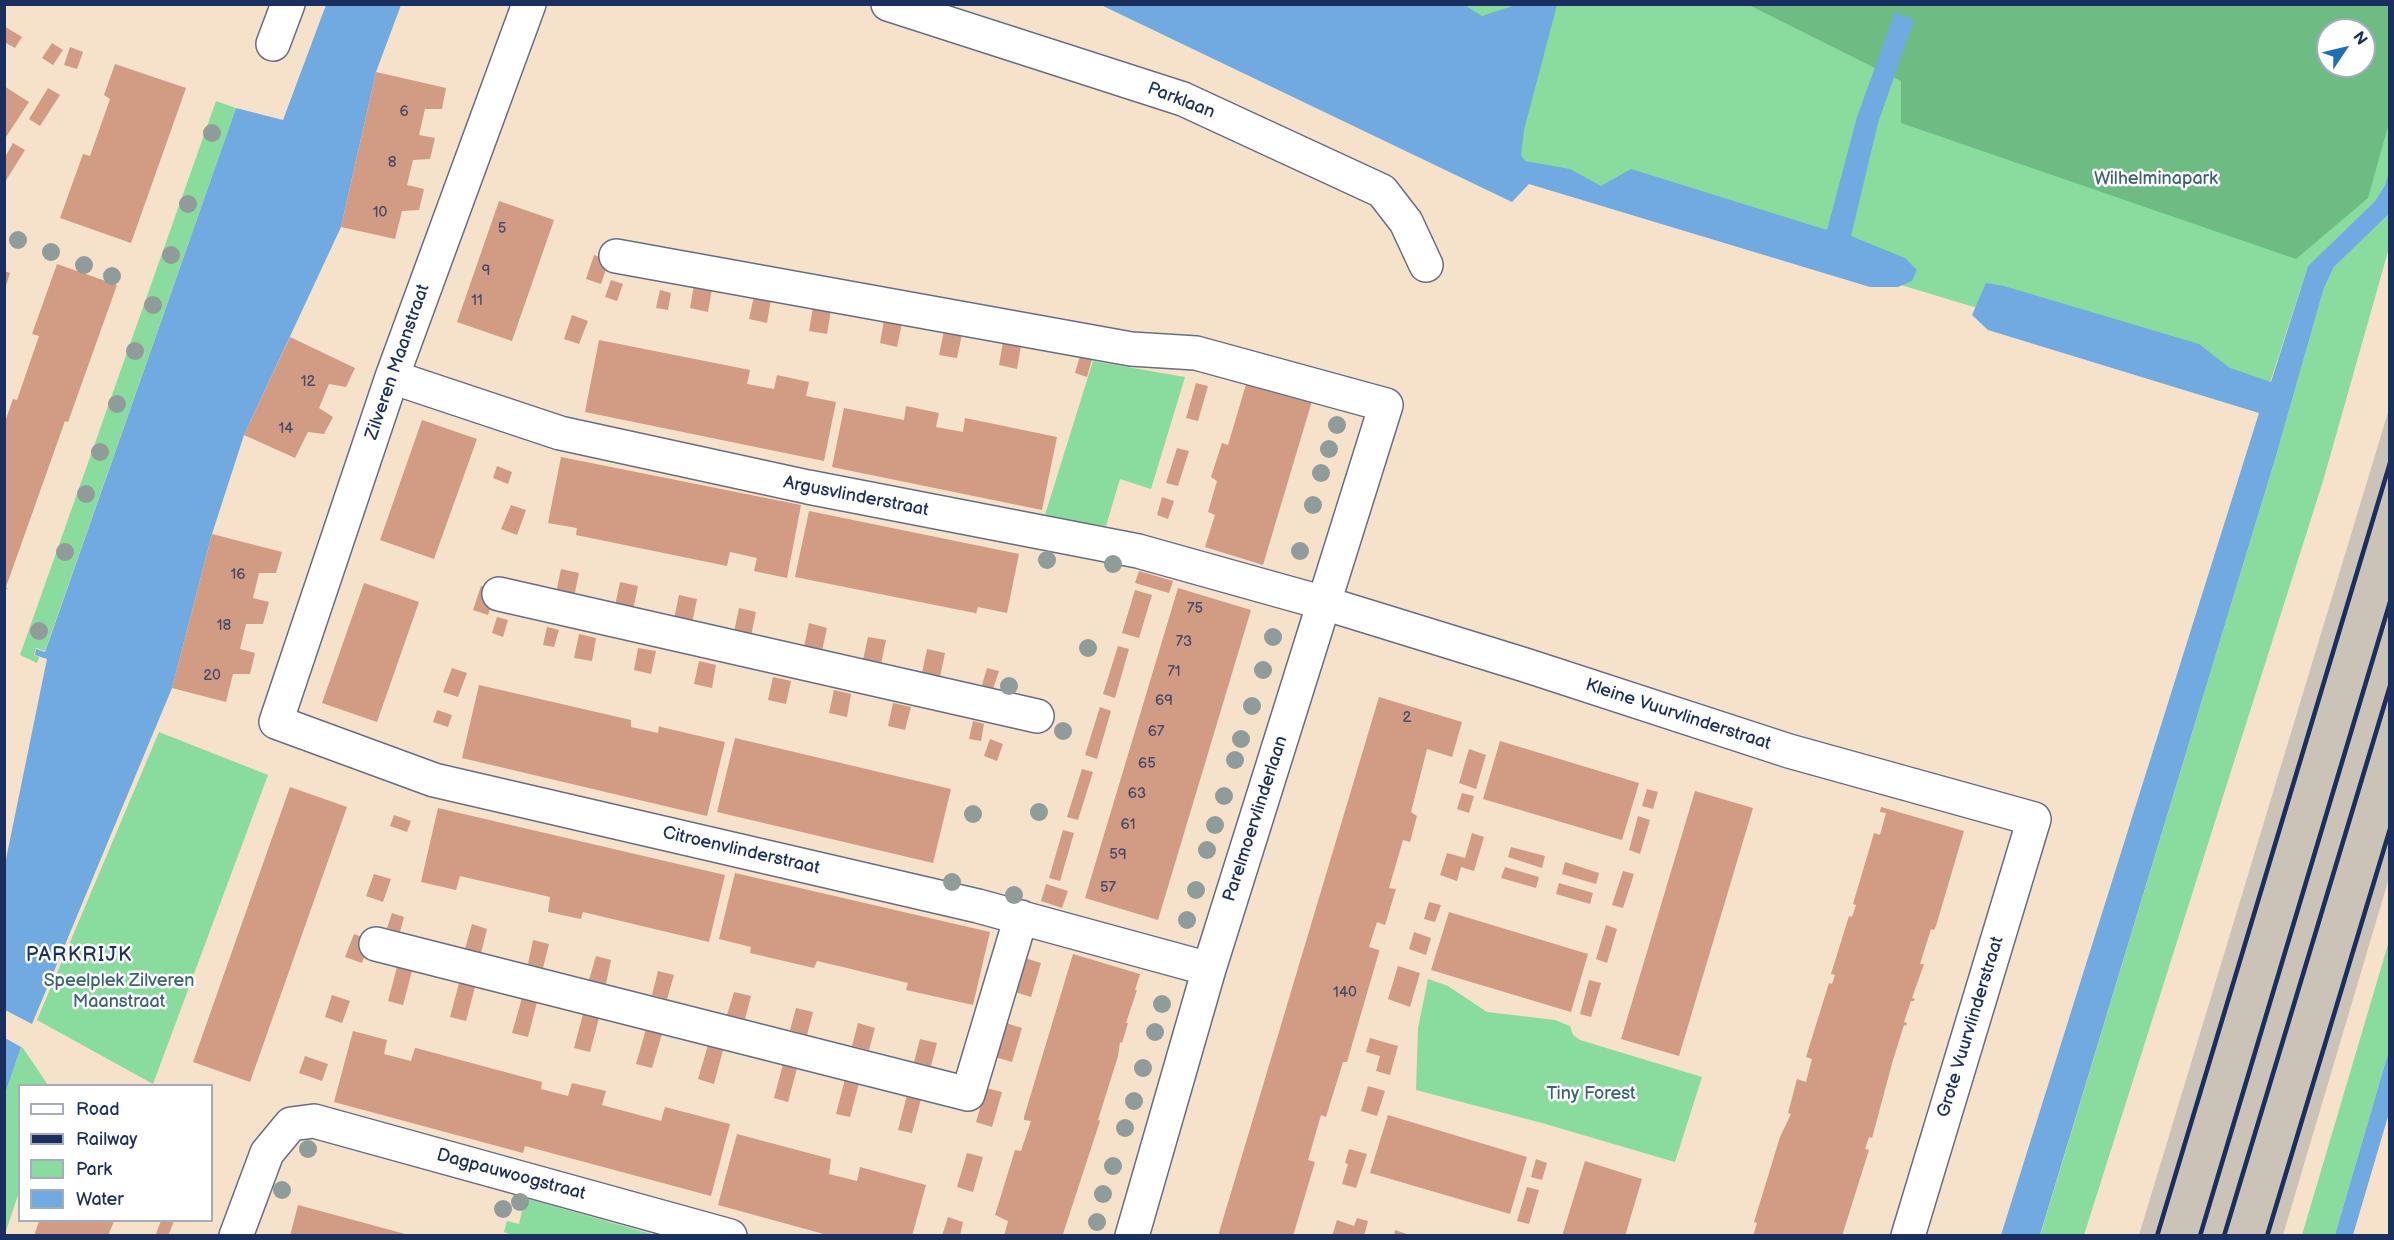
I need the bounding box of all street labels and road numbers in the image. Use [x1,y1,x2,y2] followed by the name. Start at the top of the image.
[1144,78,1218,124] street label: Parklaan
[361,282,435,442] street label: Zilveren Maanstraat
[782,472,930,522] street label: Argusvlinderstraat
[1582,675,1774,755] street label: Kleine Vuurvlinderstraat
[1219,733,1293,905] street label: Parelmoervlinderlaan
[660,822,822,880] street label: Citroenvlinderstraat
[1933,934,2009,1120] street label: Grote Vuurvlinderstraat
[434,1145,588,1205] street label: Dagpauwoogstraat

